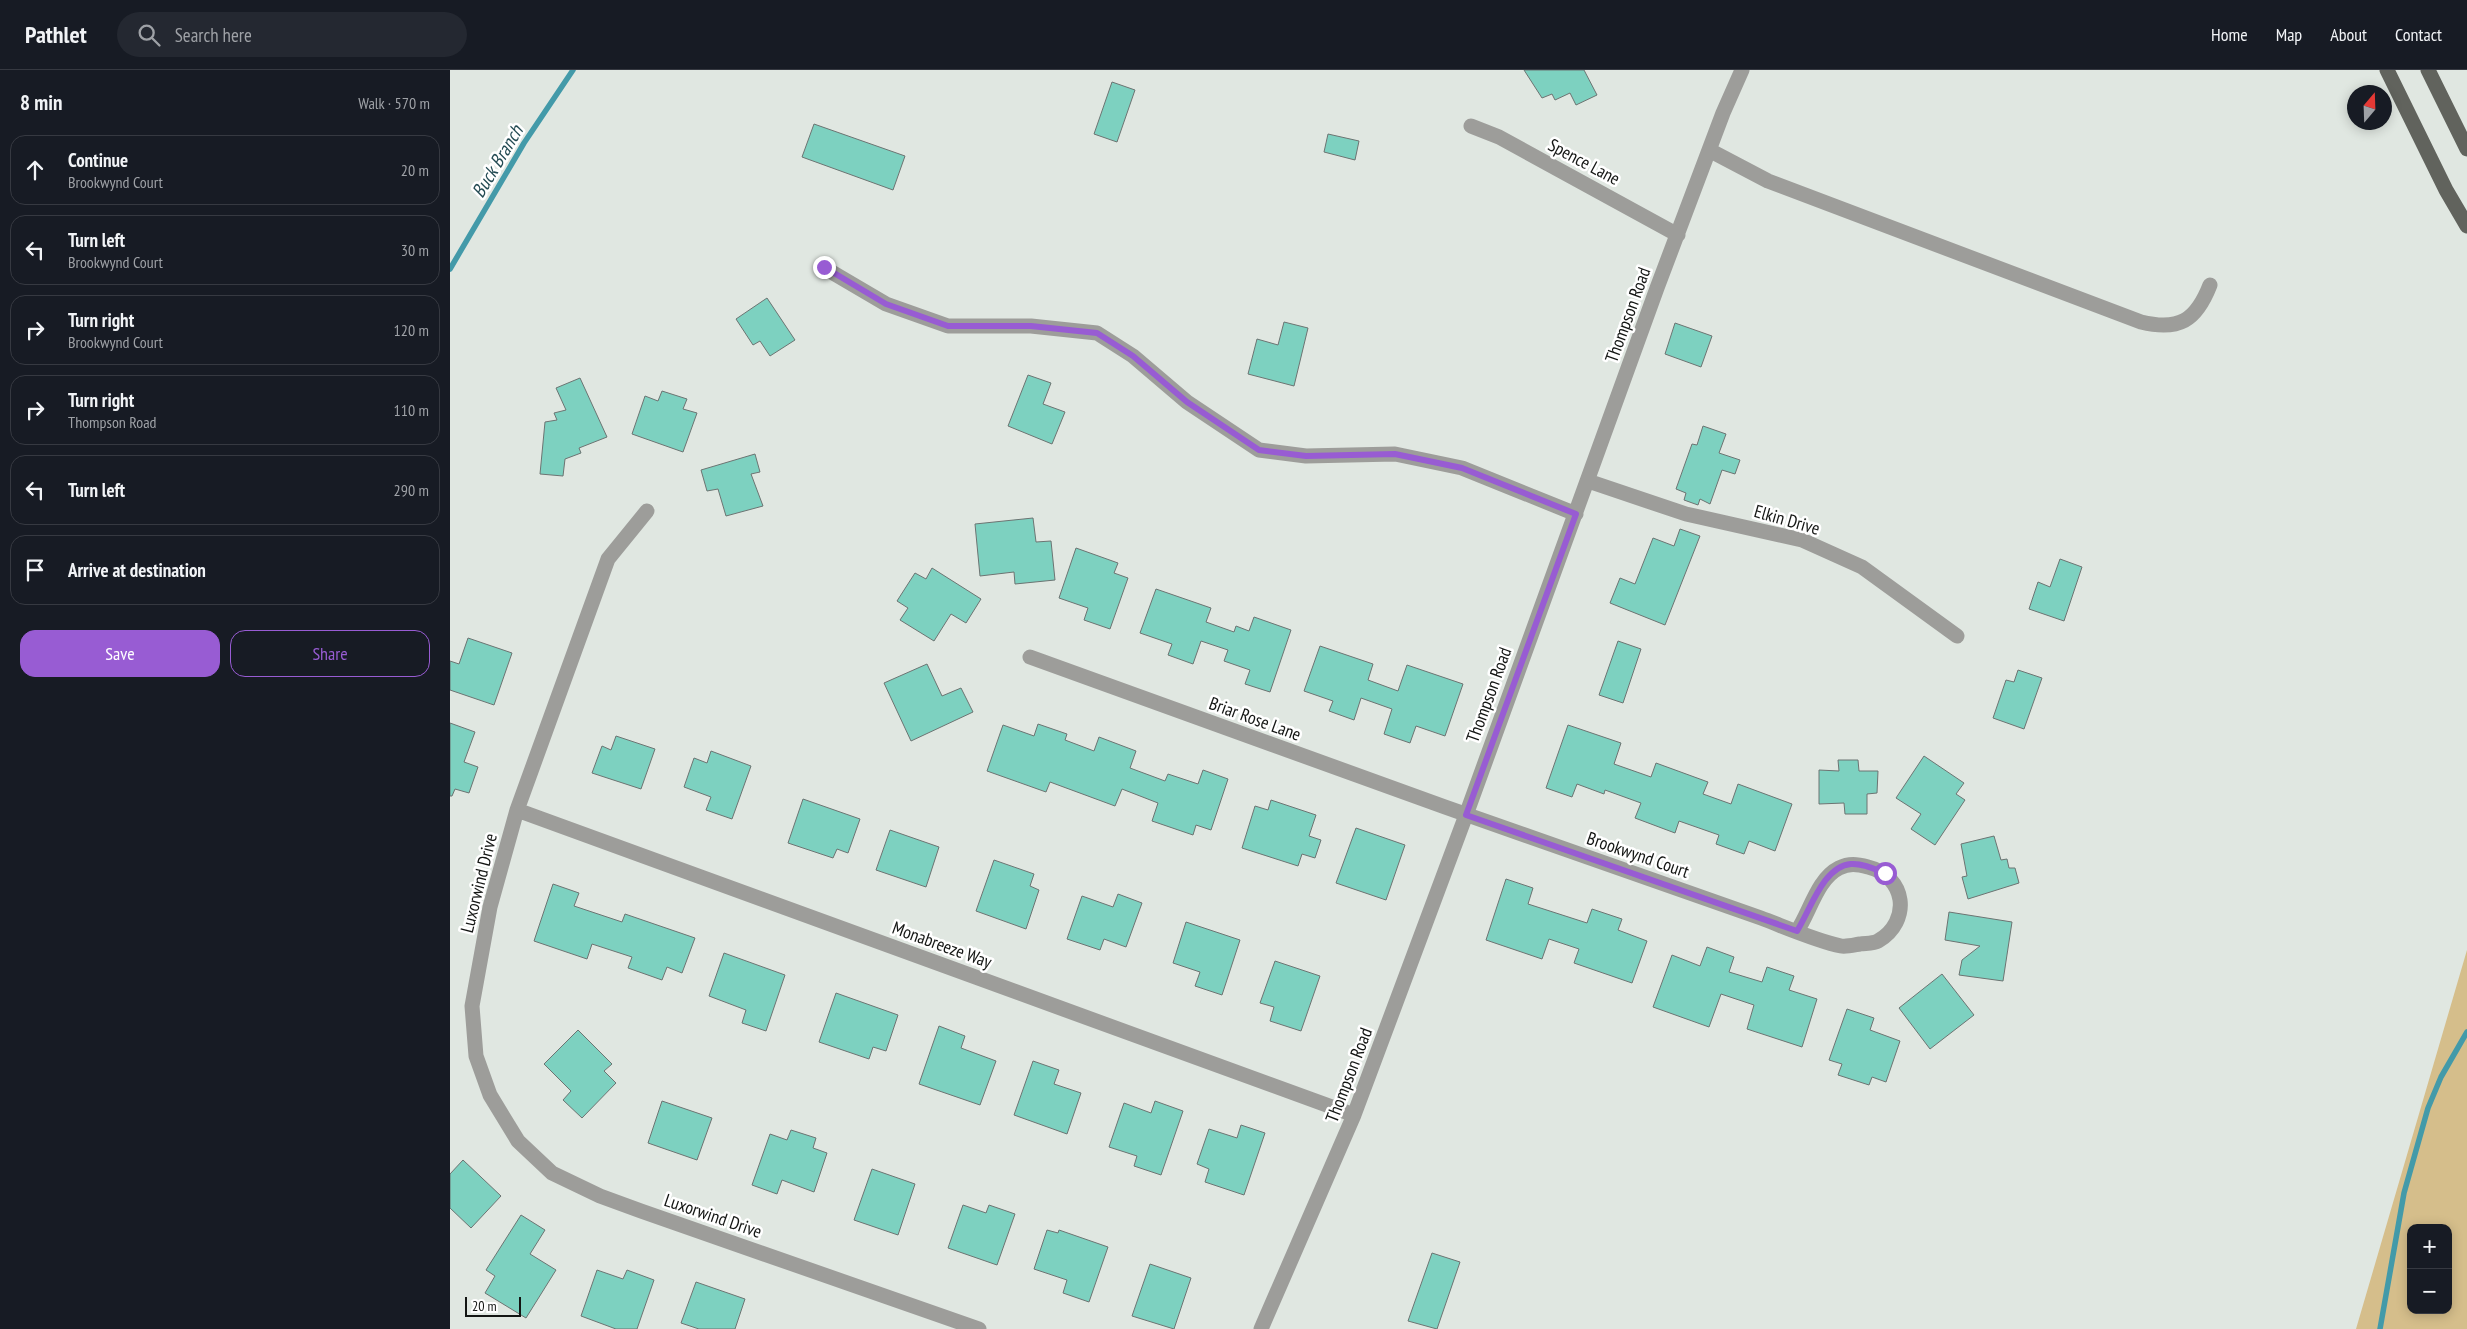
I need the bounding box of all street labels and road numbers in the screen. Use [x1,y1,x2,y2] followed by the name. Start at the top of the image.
[1544,133,1624,190] street label: Spence Lane
[1600,264,1655,366] street label: Thompson Road
[1752,499,1823,540] street label: Elkin Drive
[1461,644,1516,746] street label: Thompson Road
[1206,691,1304,746] street label: Briar Rose Lane
[1584,826,1692,883] street label: Brookwynd Court
[455,831,502,935] street label: Luxorwind Drive
[889,916,995,973] street label: Monabreeze Way
[1320,1024,1377,1125] street label: Thompson Road
[661,1188,765,1243] street label: Luxorwind Drive

